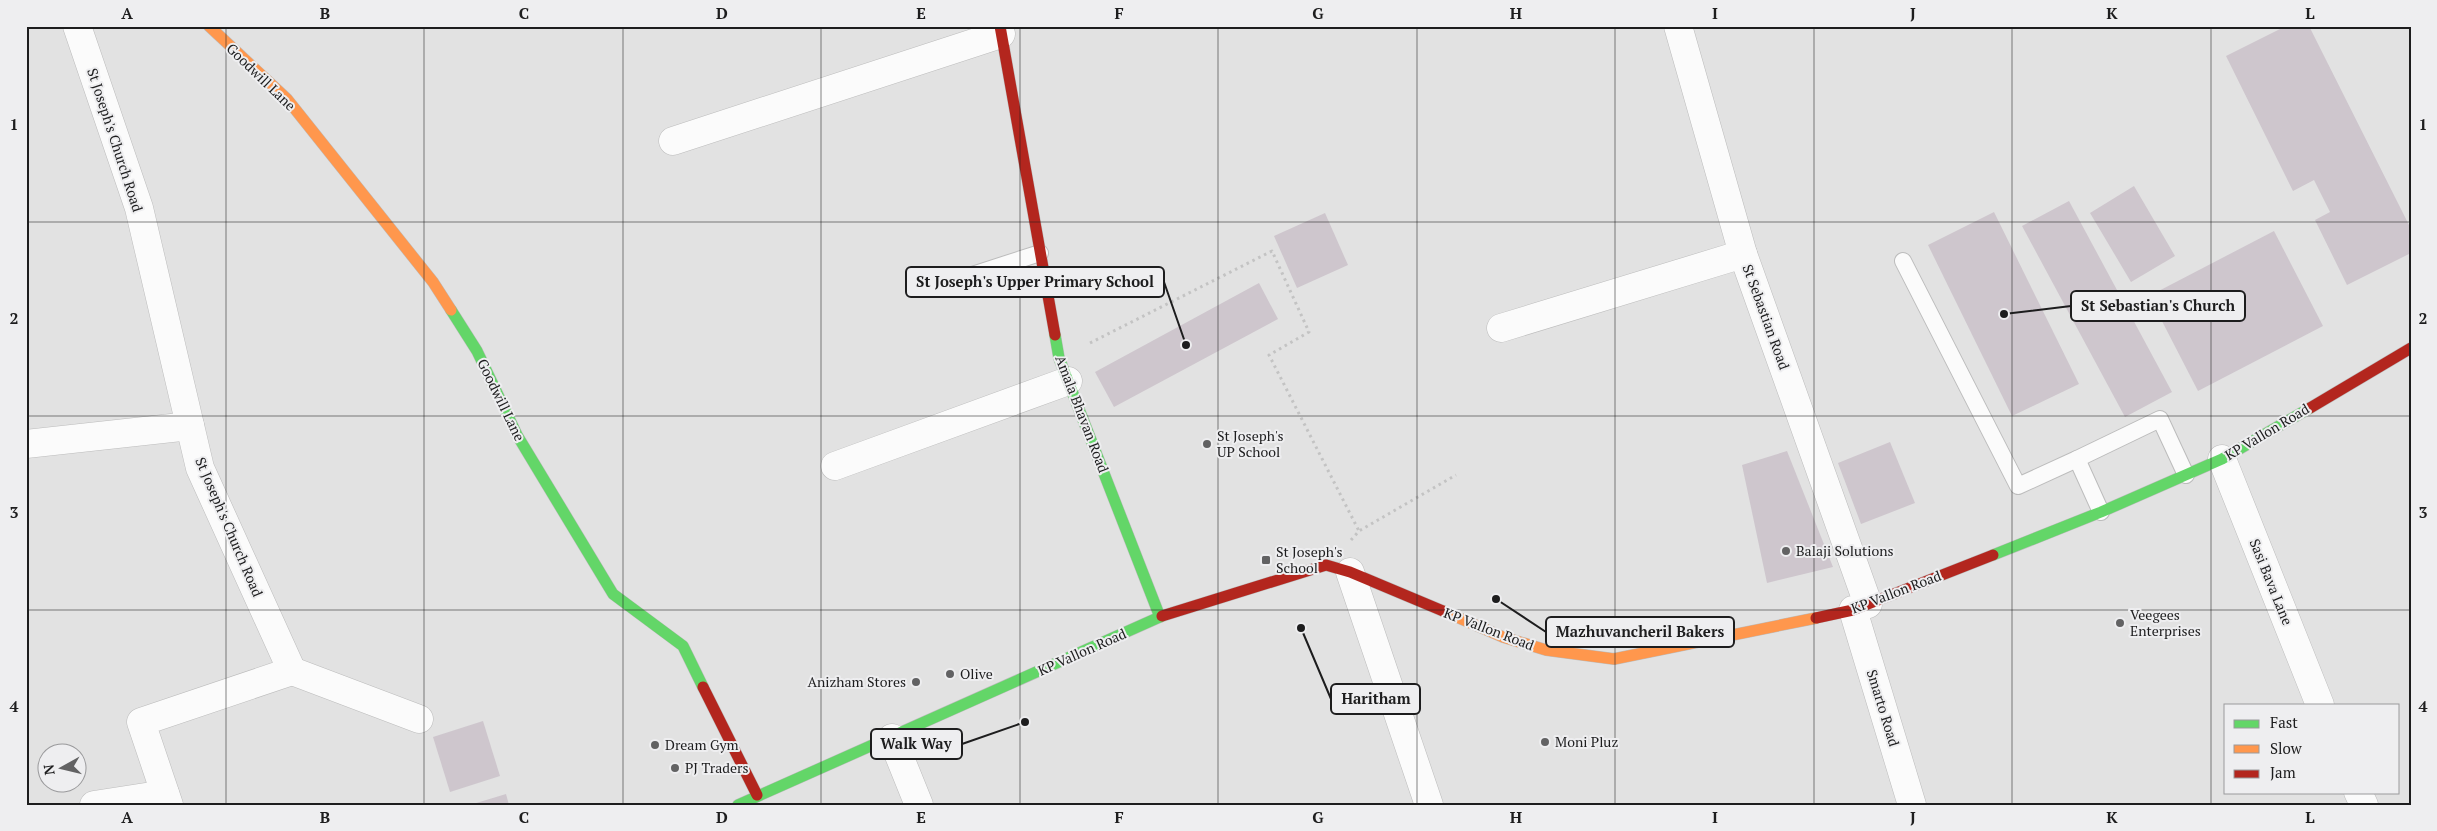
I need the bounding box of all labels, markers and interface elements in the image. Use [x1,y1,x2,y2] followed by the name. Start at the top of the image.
[121,2,133,24] text: A
[320,2,330,24] text: B
[519,2,529,24] text: C
[716,2,728,24] text: D
[916,2,926,24] text: E
[1114,2,1124,24] text: F
[1312,2,1324,24] text: G
[1510,2,1522,24] text: H
[1712,2,1718,24] text: I
[1910,2,1916,24] text: J
[2106,2,2118,24] text: K
[2305,2,2315,24] text: L
[223,39,300,114] street label: Goodwill Lane
[83,66,148,214] street label: St Joseph's Church Road
[9,113,19,135] text: 1
[2418,113,2428,135] text: 1
[1739,262,1794,372] street label: St Sebastian Road
[906,267,1164,297] callout: St Joseph's Upper Primary School
[916,271,1154,291] text: St Joseph's Upper Primary School
[2071,291,2245,321] callout: St Sebastian's Church
[2081,295,2235,315] text: St Sebastian's Church
[9,307,19,329] text: 2
[2418,307,2428,329] text: 2
[1051,352,1114,476] street label: Amala Bhavan Road
[473,356,530,444] street label: Goodwill Lane
[2221,399,2313,464] street label: KP Vallon Road
[1217,426,1284,461] place label: St Joseph's UP School
[1201,438,1213,450] marker: St Joseph's UP School
[191,454,268,600] street label: St Joseph's Church Road
[9,501,19,523] text: 3
[2418,501,2428,523] text: 3
[2245,536,2297,628] street label: Sasi Bava Lane
[1796,541,1894,560] place label: Balaji Solutions
[1276,542,1343,577] place label: St Joseph's School
[1780,545,1792,557] marker: Balaji Solutions
[1260,554,1272,566] marker: St Joseph's School
[1848,566,1944,617] street label: KP Vallon Road
[1441,603,1537,655] street label: KP Vallon Road
[2130,605,2201,640] place label: Veegees Enterprises
[1546,617,1734,647] callout: Mazhuvancheril Bakers
[2114,617,2126,629] marker: Veegees Enterprises
[1556,621,1724,641] text: Mazhuvancheril Bakers
[1035,623,1129,680] street label: KP Vallon Road
[960,664,993,683] place label: Olive
[1863,667,1904,749] street label: Smarto Road
[944,668,956,680] marker: Olive
[807,672,906,691] place label: Anizham Stores
[910,676,922,688] marker: Anizham Stores
[1331,684,1420,714] callout: Haritham
[1341,688,1411,708] text: Haritham
[9,695,19,717] text: 4
[2418,695,2428,717] text: 4
[2224,704,2400,794] legend
[2270,712,2298,732] text: Fast
[871,729,962,759] callout: Walk Way
[1555,732,1618,751] place label: Moni Pluz
[880,733,953,753] text: Walk Way
[665,735,739,754] place label: Dream Gym
[1539,736,1551,748] marker: Moni Pluz
[2270,738,2303,758] text: Slow
[649,739,661,751] marker: Dream Gym
[38,744,88,794] north arrow
[685,758,748,777] place label: PJ Traders
[669,762,681,774] marker: PJ Traders
[2270,762,2296,782] text: Jam
[38,763,59,776] text: N
[121,806,133,828] text: A
[320,806,330,828] text: B
[519,806,529,828] text: C
[716,806,728,828] text: D
[916,806,926,828] text: E
[1114,806,1124,828] text: F
[1312,806,1324,828] text: G
[1510,806,1522,828] text: H
[1712,806,1718,828] text: I
[1910,806,1916,828] text: J
[2106,806,2118,828] text: K
[2305,806,2315,828] text: L

